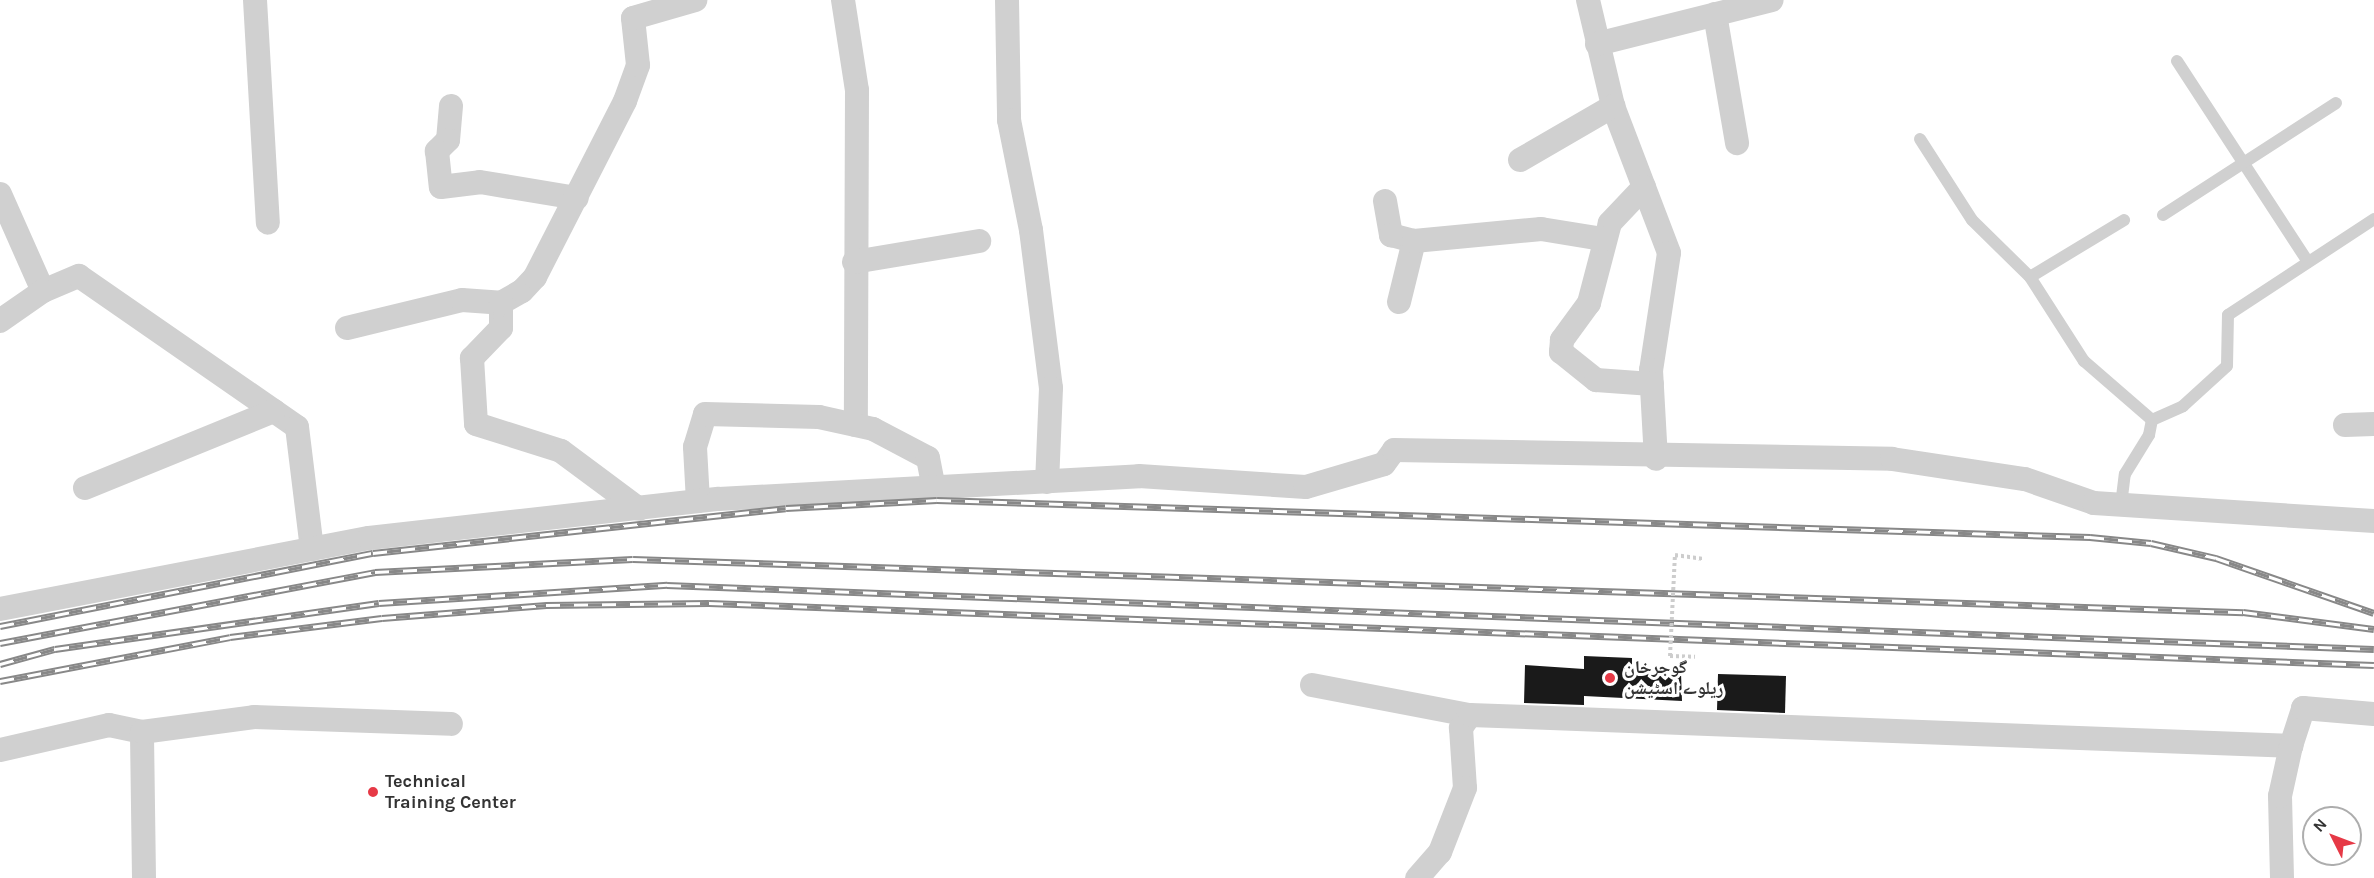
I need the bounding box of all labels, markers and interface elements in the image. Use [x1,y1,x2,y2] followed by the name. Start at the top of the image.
[1624,657,1723,700] place label: گوجرخان ریلوے اسٹیشن
[1601,669,1619,687] marker: گوجرخان ریلوے اسٹیشن
[385,771,516,814] place label: Technical Training Center
[366,785,380,799] marker: Technical Training Center
[2302,806,2362,866] north arrow
[2309,814,2331,836] text: N

